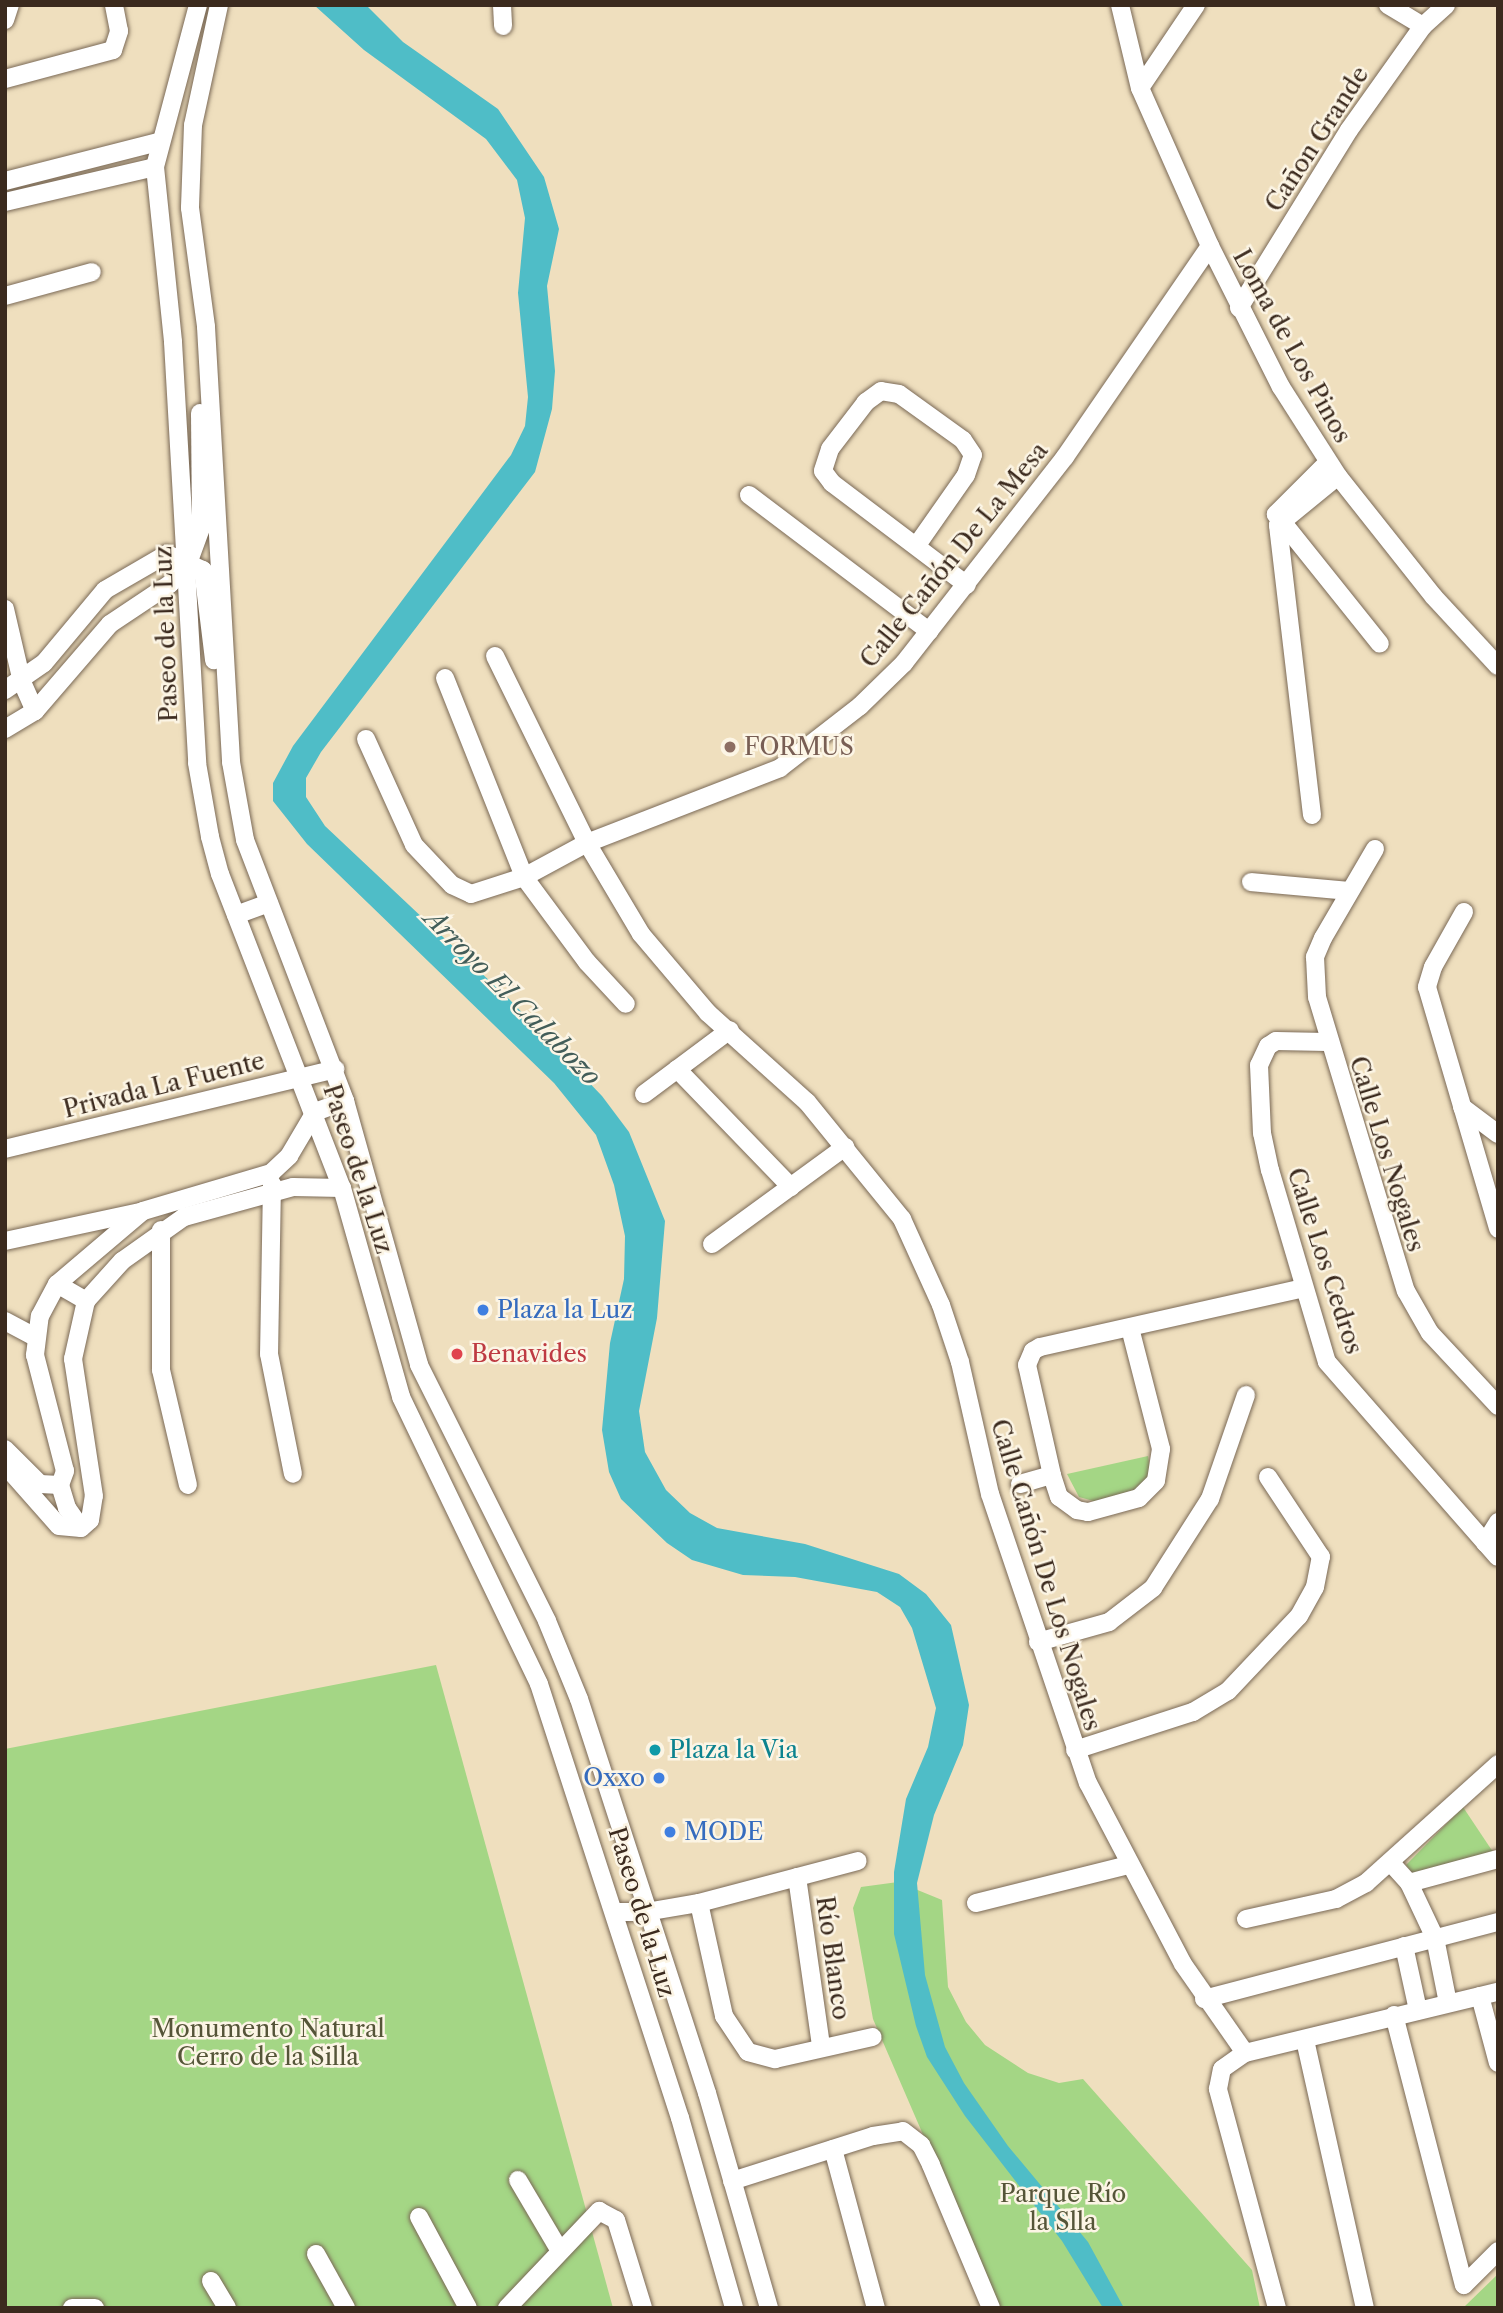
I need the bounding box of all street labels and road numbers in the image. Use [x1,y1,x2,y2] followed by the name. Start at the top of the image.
[1259,61,1375,217] street label: Cañon Grande
[1227,244,1357,448] street label: Loma de Los Pinos
[854,437,1054,673] street label: Calle Cañón De La Mesa
[149,545,183,723] street label: Paseo de la Luz
[60,1046,268,1124] street label: Privada La Fuente
[1344,1053,1430,1255] street label: Calle Los Nogales
[317,1081,399,1257] street label: Paseo de la Luz
[1281,1164,1369,1358] street label: Calle Los Cedros
[985,1416,1107,1734] street label: Calle Cañón De Los Nogales
[602,1823,682,2001] street label: Paseo de la Luz
[810,1894,856,2022] street label: Río Blanco

